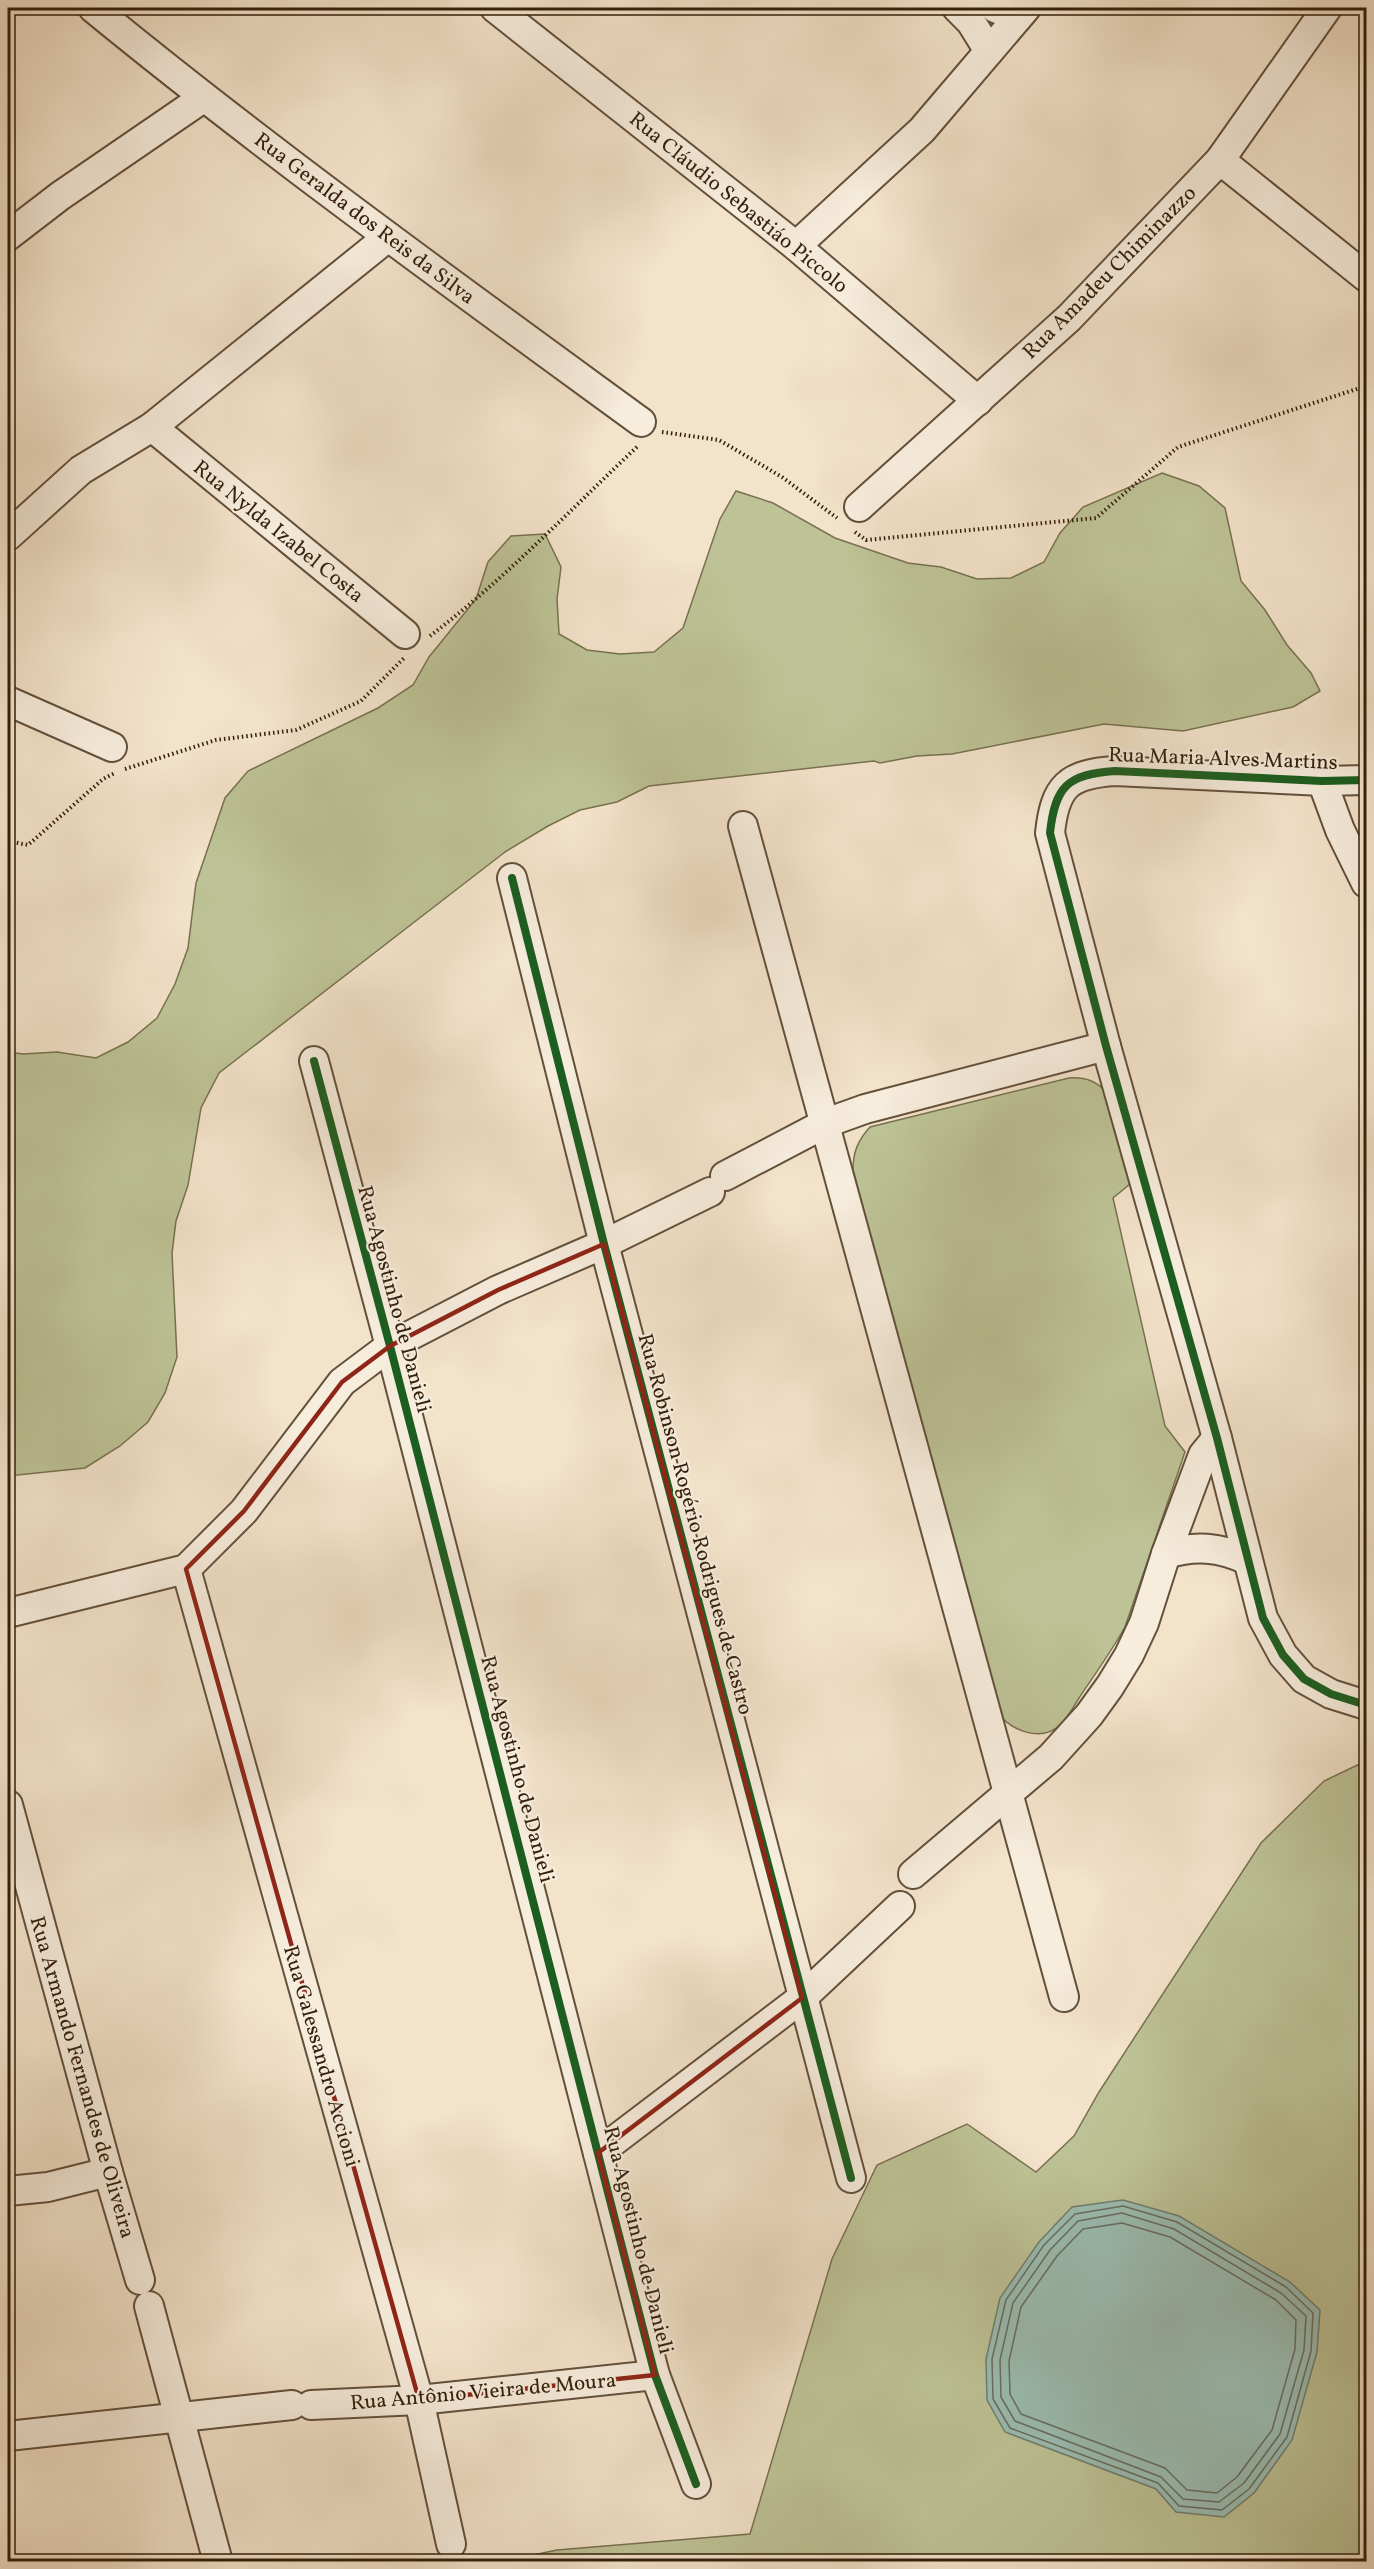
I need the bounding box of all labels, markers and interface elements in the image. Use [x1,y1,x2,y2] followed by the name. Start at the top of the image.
[622,106,854,301] street label: Rua Cláudio Sebastiáo Piccolo
[248,126,481,312] street label: Rua Geralda dos Reis da Silva
[1017,180,1203,366] street label: Rua Amadeu Chiminazzo
[186,454,370,610] street label: Rua Nylda Izabel Costa
[1108,741,1338,778] street label: Rua Maria Alves Martins
[349,1183,438,1416] street label: Rua Agostinho de Danieli
[630,1331,759,1718] street label: Rua Robinson Rogério Rodrigues de Castro
[472,1653,561,1886] street label: Rua Agostinho de Danieli
[22,1913,141,2242] street label: Rua Armando Fernandes de Oliveira
[275,1942,366,2171] street label: Rua Galessandro Accioni
[595,2123,680,2357] street label: Rua Agostinho de Danieli
[349,2366,617,2419] street label: Rua Antônio Vieira de Moura

